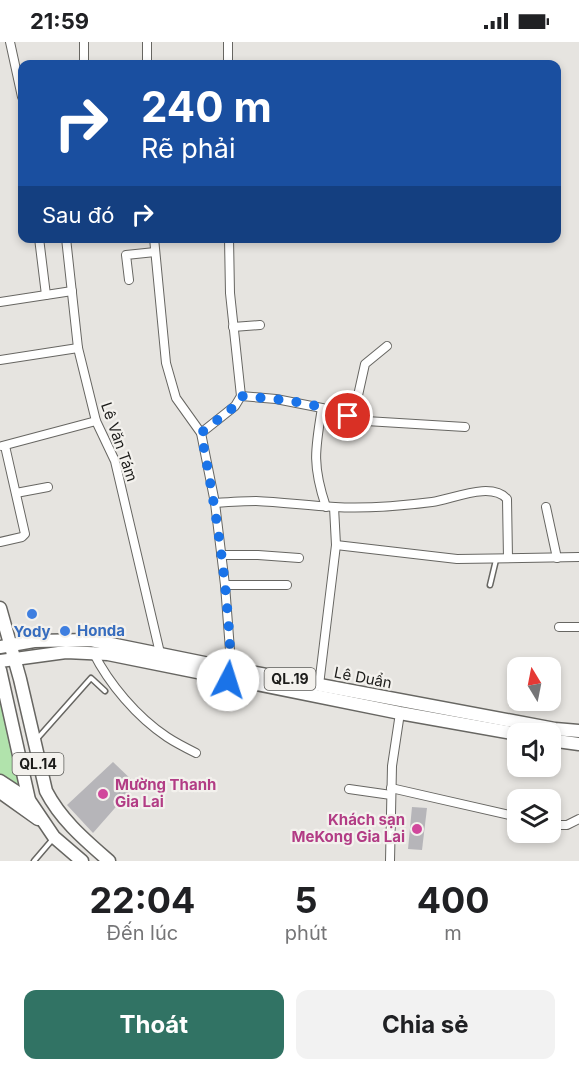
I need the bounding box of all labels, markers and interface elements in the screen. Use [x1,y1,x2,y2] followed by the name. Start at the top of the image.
[30,8,89,34] text: 21:59
[141,81,272,132] text: 240 m
[42,84,120,162] icon: right
[141,132,236,165] text: Rẽ phải
[126,198,159,231] icon: right
[42,202,114,228] text: Sau đó
[322,390,373,441] pin
[331,399,364,432] icon: arrive
[97,400,142,484] street label: Lê Văn Tám
[25,607,39,621] marker: Yody
[77,621,125,640] place label: Honda
[13,622,51,641] place label: Yody
[58,624,72,638] marker: Honda
[196,648,260,712] position arrow
[507,657,561,711] north arrow
[507,657,561,843] map controls
[333,663,394,692] street label: Lê Duẩn
[264,668,316,690] road number: QL.19
[507,723,561,777] button: sound
[12,753,63,775] road number: QL.14
[115,775,216,811] place label: Mường Thanh Gia Lai
[96,787,110,801] marker: Mường Thanh Gia Lai
[507,789,561,843] button: layers
[291,810,405,846] place label: Khách sạn MeKong Gia Lai
[410,822,424,836] marker: Khách sạn MeKong Gia Lai
[89,878,195,922] text: 22:04
[295,878,318,922] text: 5
[417,878,490,922] text: 400
[107,921,178,945] text: Đến lúc
[285,921,327,945] text: phút
[444,921,462,945] text: m
[24,990,284,1059] button: Thoát
[296,990,555,1059] button: Chia sẻ

